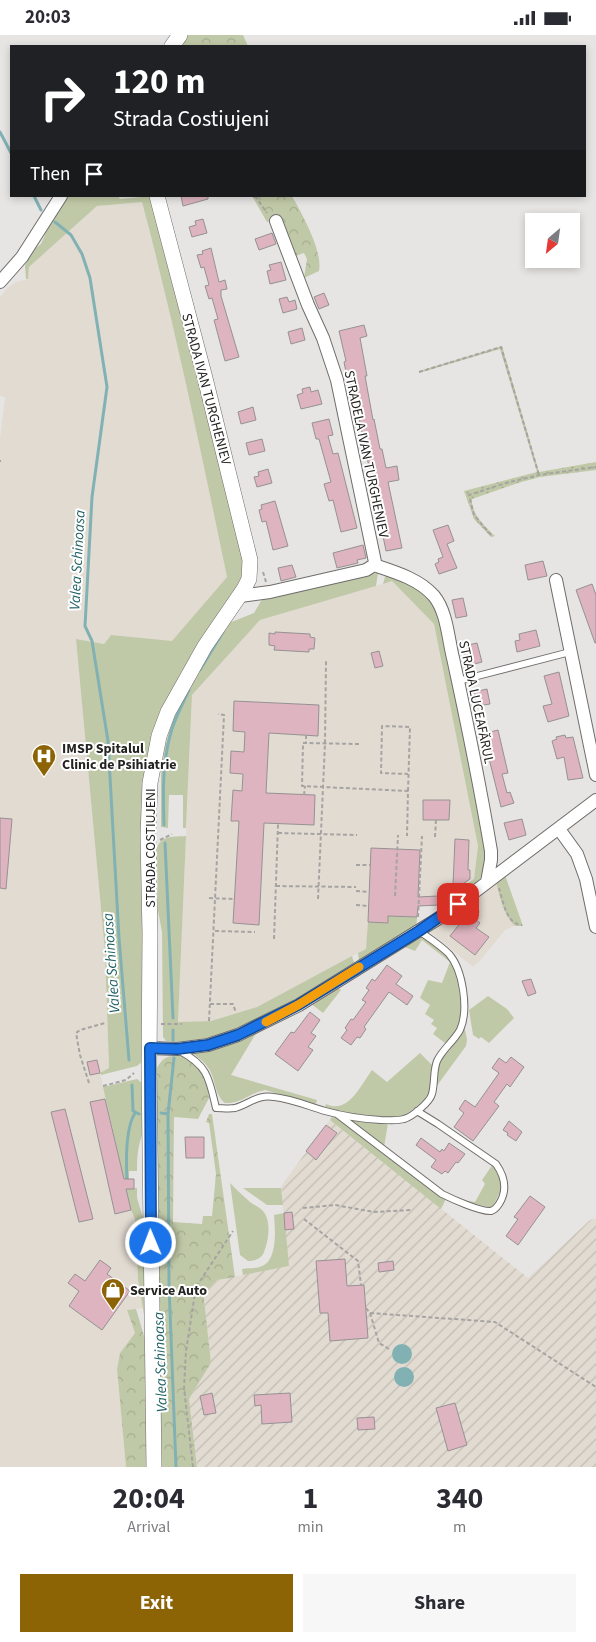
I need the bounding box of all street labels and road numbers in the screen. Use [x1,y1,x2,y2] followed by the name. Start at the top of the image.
[176,311,236,468] street label: STRADA IVAN TURGHENIEV
[339,369,394,540] street label: STRADELA IVAN TURGHENIEV
[453,639,499,766] street label: STRADA LUCEAFĂRUL
[141,788,161,908] street label: STRADA COSTIUJENI

